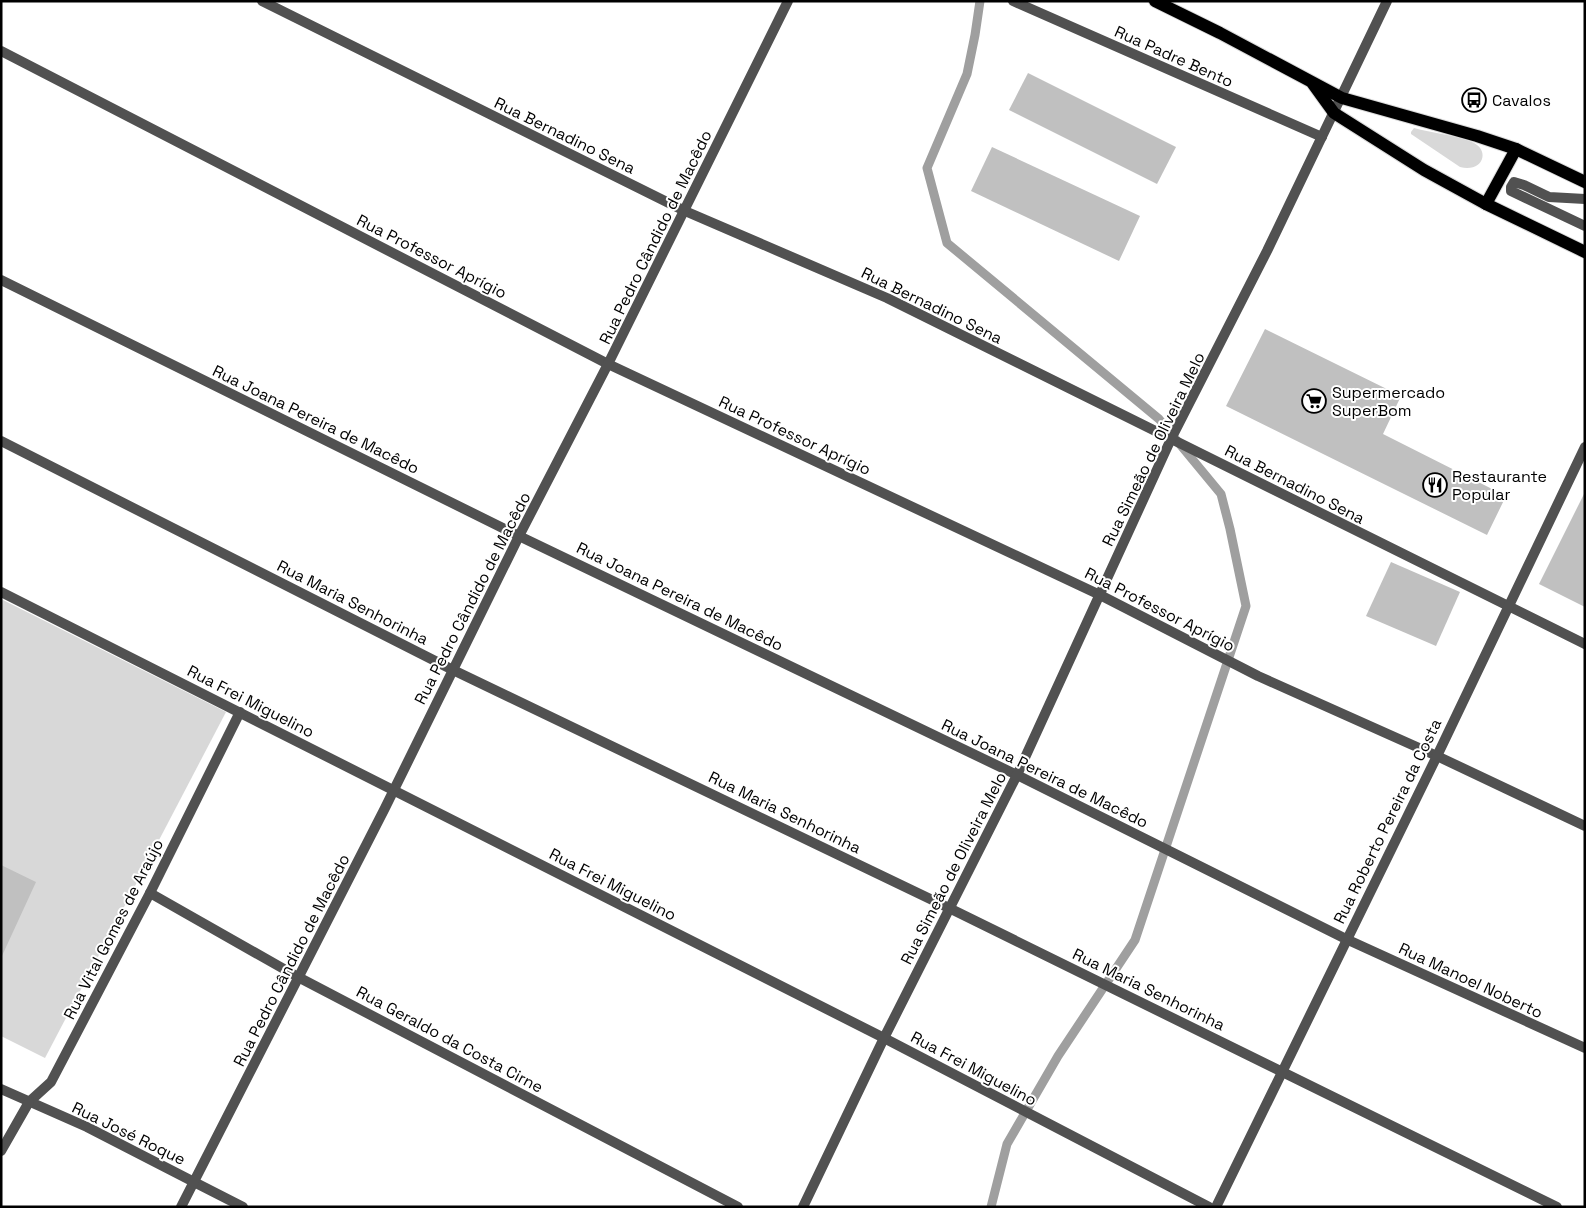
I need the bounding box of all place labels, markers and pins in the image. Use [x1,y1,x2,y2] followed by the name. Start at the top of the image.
[1461,87,1487,113] bus stop icon: Cavalos
[1492,90,1551,111] place label: Cavalos
[1332,382,1445,421] place label: Supermercado SuperBom
[1301,388,1327,414] supermarket icon: Supermercado SuperBom
[1452,466,1547,505] place label: Restaurante Popular
[1422,472,1448,498] restaurant icon: Restaurante Popular

